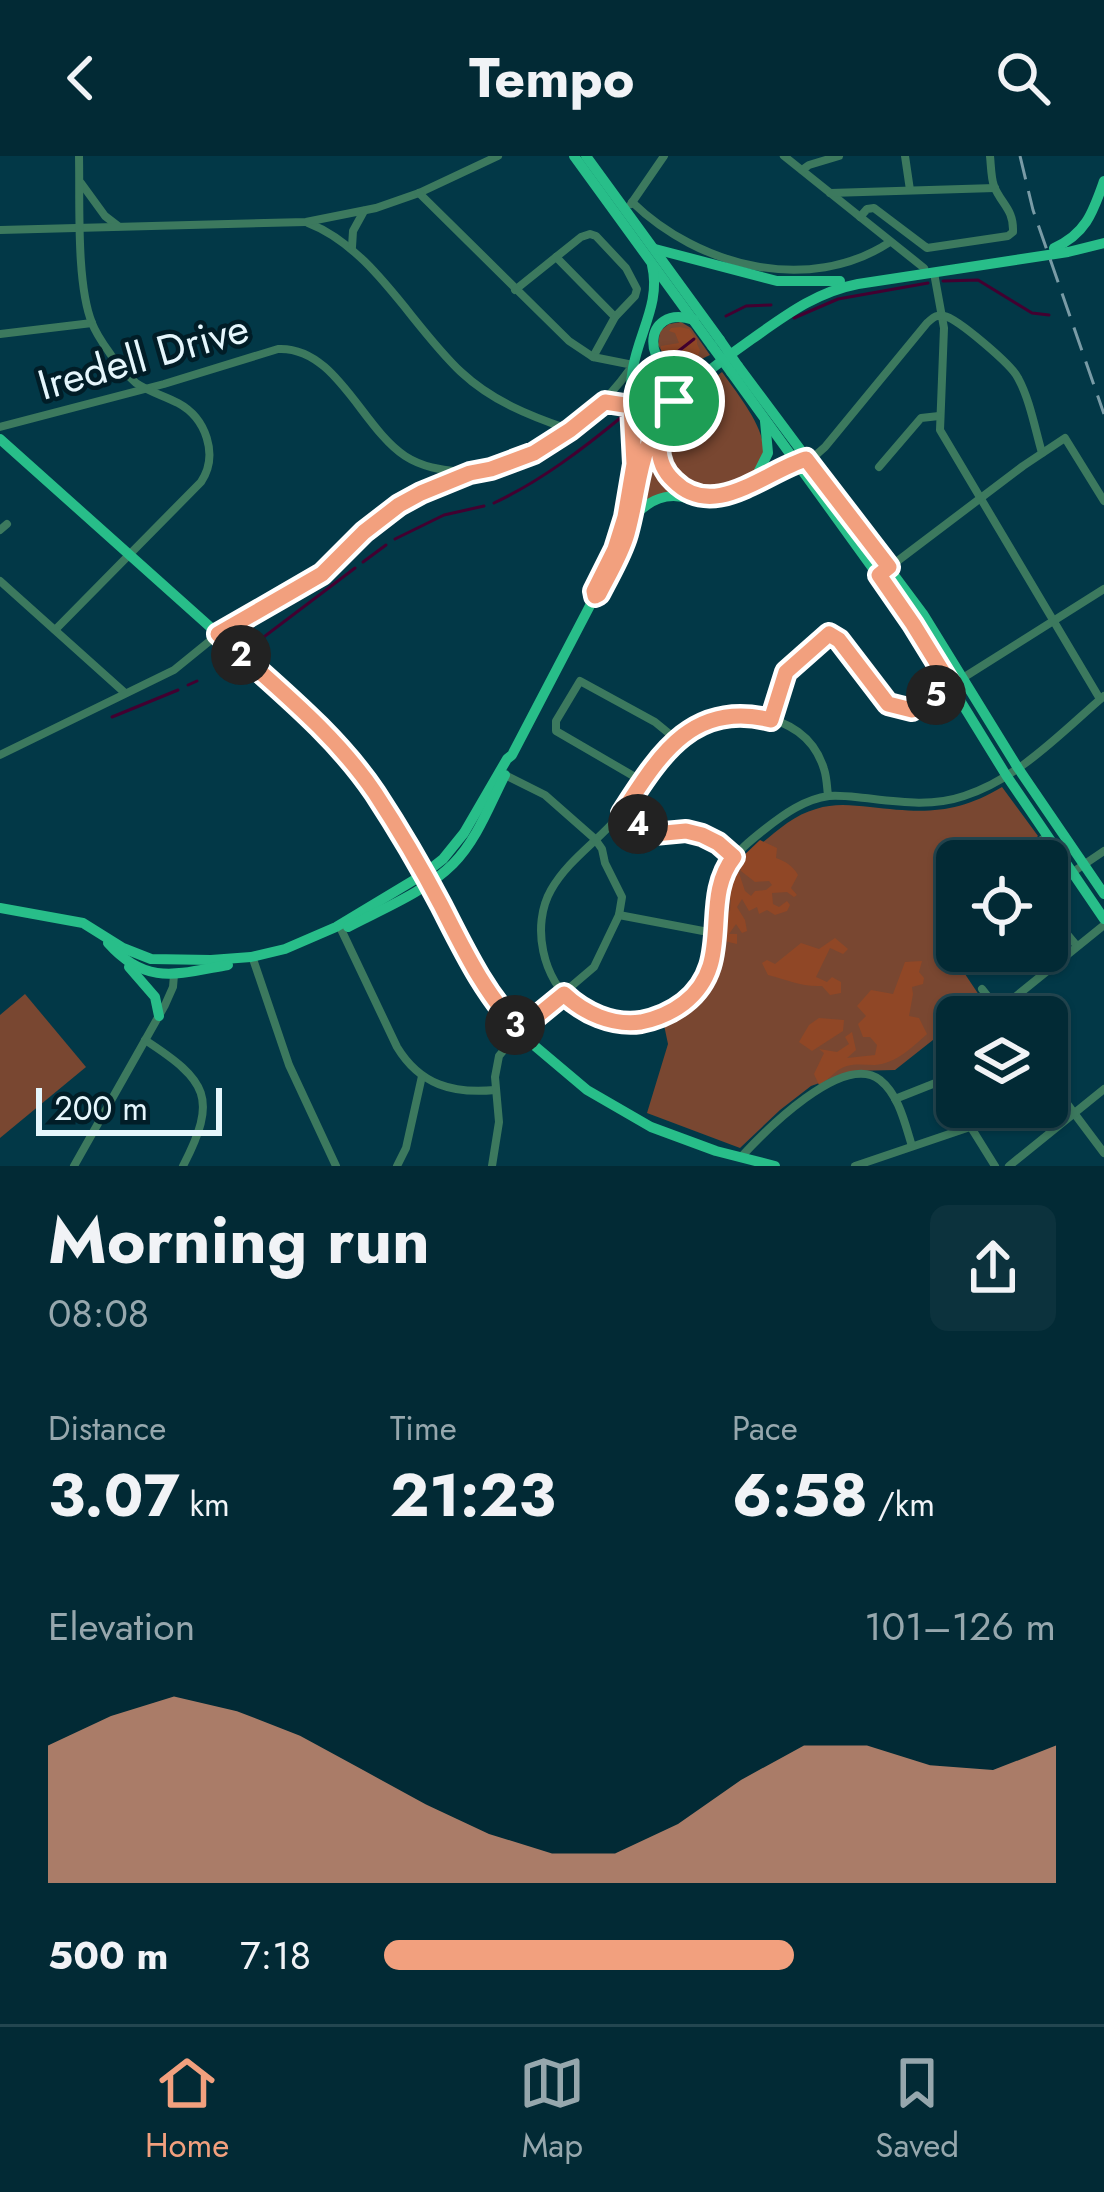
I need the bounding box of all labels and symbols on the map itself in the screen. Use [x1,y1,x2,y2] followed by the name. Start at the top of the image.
[31,297,256,416] street label: Iredell Drive
[623,350,725,452] pin
[211,625,271,685] pin: 2
[906,665,966,725] pin: 5
[608,794,668,854] pin: 4
[485,995,545,1055] pin: 3
[36,1082,222,1135] scale bar

